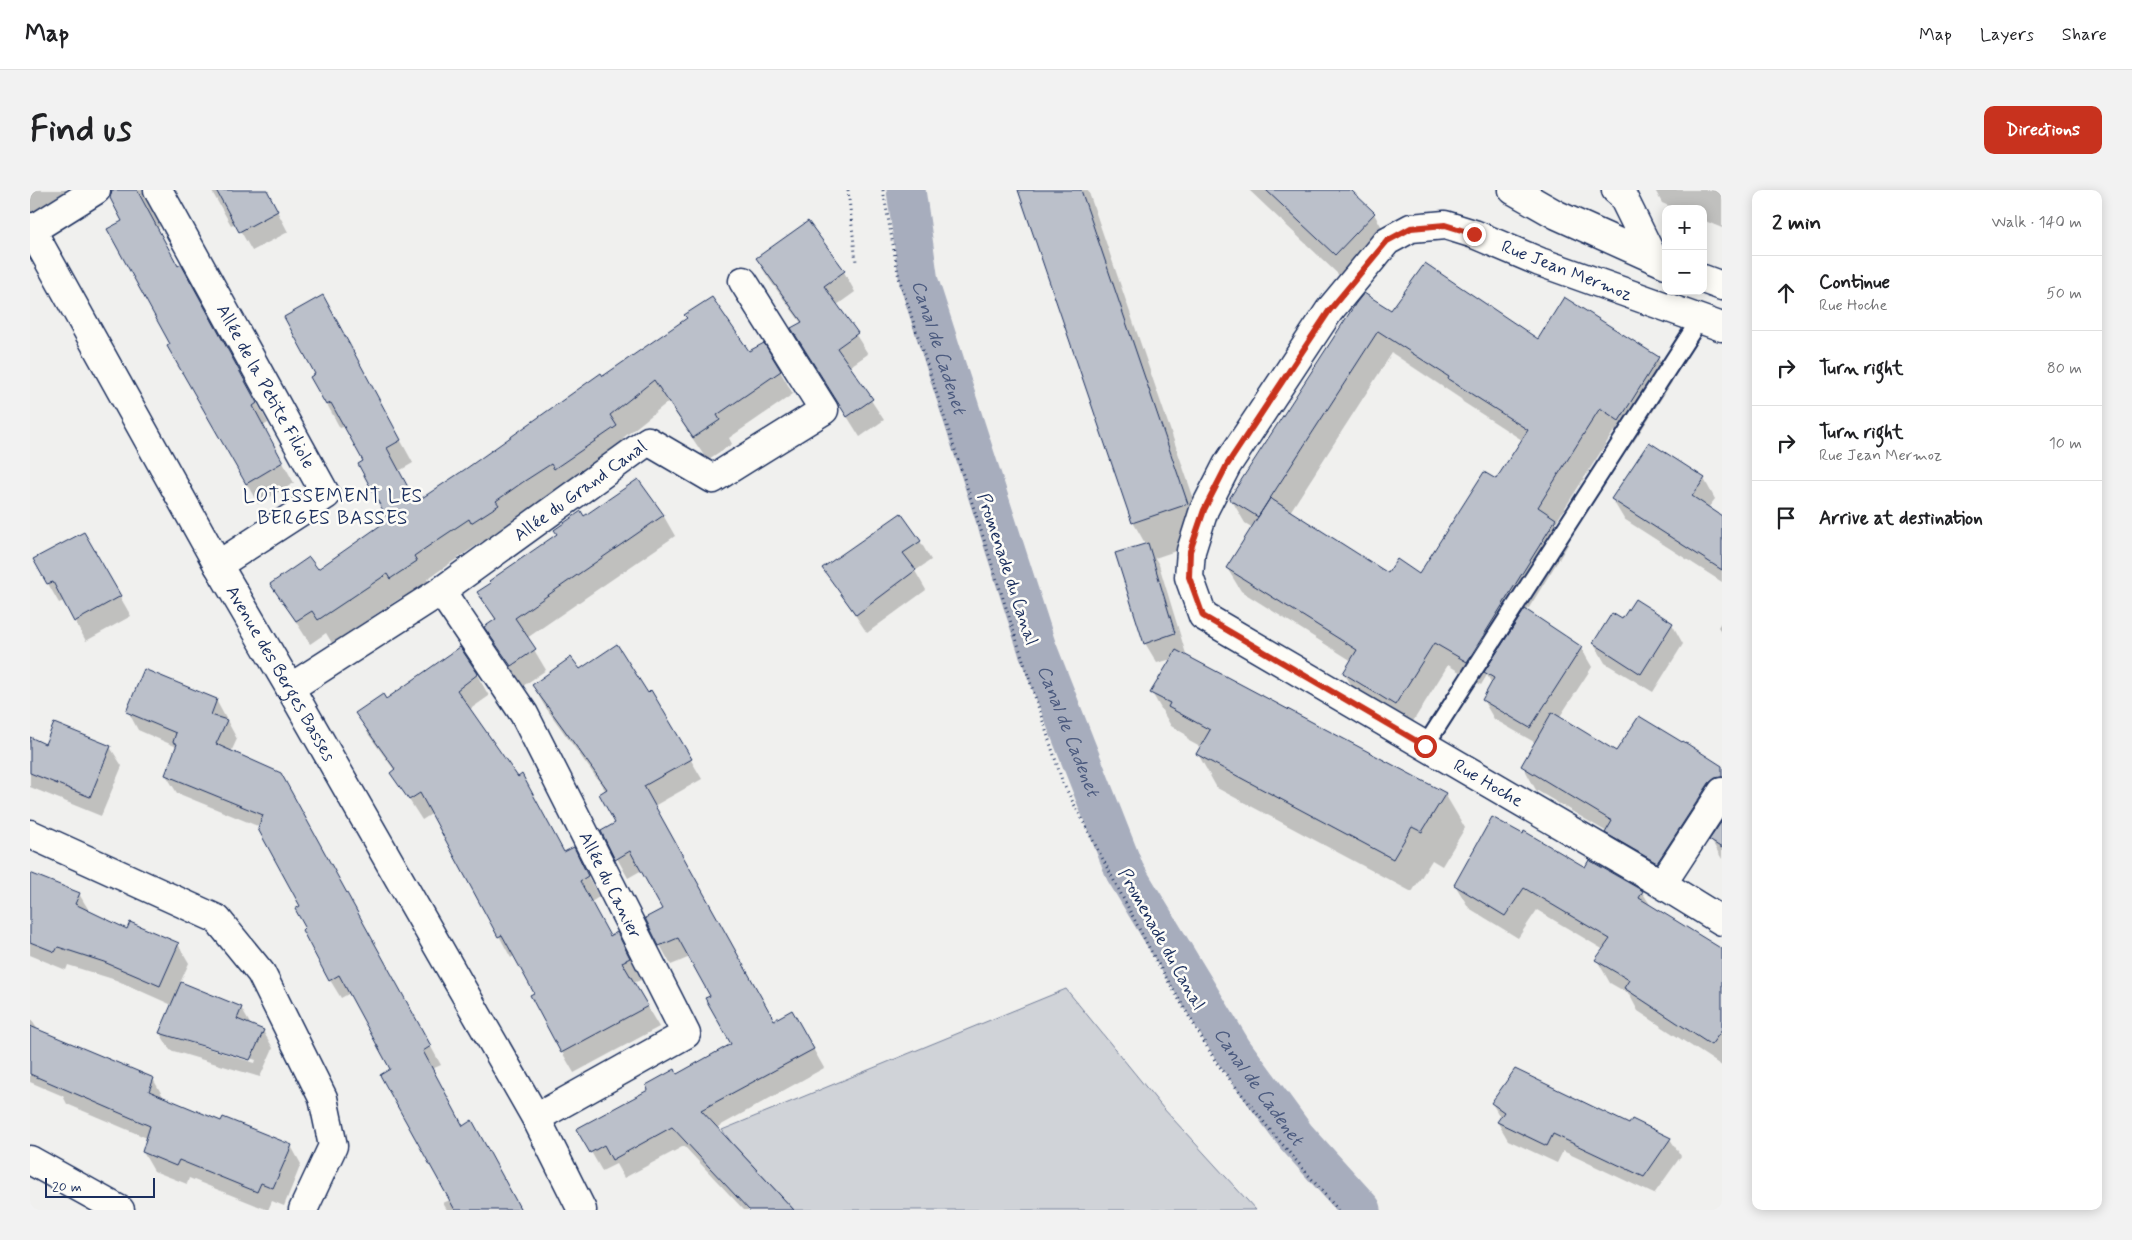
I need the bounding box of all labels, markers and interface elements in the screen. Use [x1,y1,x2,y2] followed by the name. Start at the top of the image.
[25,19,69,50] text: Map
[1919,23,1952,47] text: Map
[1980,23,2034,47] text: Layers
[2062,23,2107,47] text: Share
[1984,106,2102,154] button: Directions
[30,107,132,153] text: Find us
[1662,205,1707,295] map controls
[1662,205,1707,250] button: +
[1772,209,1821,237] text: 2 min
[1992,212,2082,233] text: Walk · 140 m
[1463,223,1486,246] route end
[1498,235,1636,307] street label: Rue Jean Mermoz
[1662,250,1707,295] button: −
[1819,270,1890,295] text: Continue
[905,277,972,419] water label: Canal de Cadenet
[1772,279,1800,307] icon: ahead
[2046,283,2082,304] text: 50 m
[1819,295,1887,316] text: Rue Hoche
[210,300,320,473] street label: Allée de la Petite Filiole
[1772,354,1800,382] icon: right
[1819,356,1903,381] text: Turn right
[2047,358,2082,379] text: 80 m
[1819,420,1903,445] text: Turn right
[1772,429,1800,457] icon: right
[2049,433,2082,454] text: 10 m
[509,435,652,547] street label: Allée du Grand Canal
[1819,445,1942,466] text: Rue Jean Mermoz
[243,484,423,531] district label: LOTISSEMENT LES BERGES BASSES
[971,490,1043,648] street label: Promenade du Canal
[1772,504,1800,532] icon: arrive
[1819,506,1983,531] text: Arrive at destination
[220,581,341,766] street label: Avenue des Berges Basses
[1031,662,1106,802] water label: Canal de Cadenet
[1414,735,1437,758] route start
[1449,754,1527,813] street label: Rue Hoche
[573,828,647,943] street label: Allée du Canier
[1112,864,1210,1015] street label: Promenade du Canal
[1208,1023,1310,1153] water label: Canal de Cadenet
[45,1175,155,1198] scale bar
[52,1178,82,1196] text: 20 m

